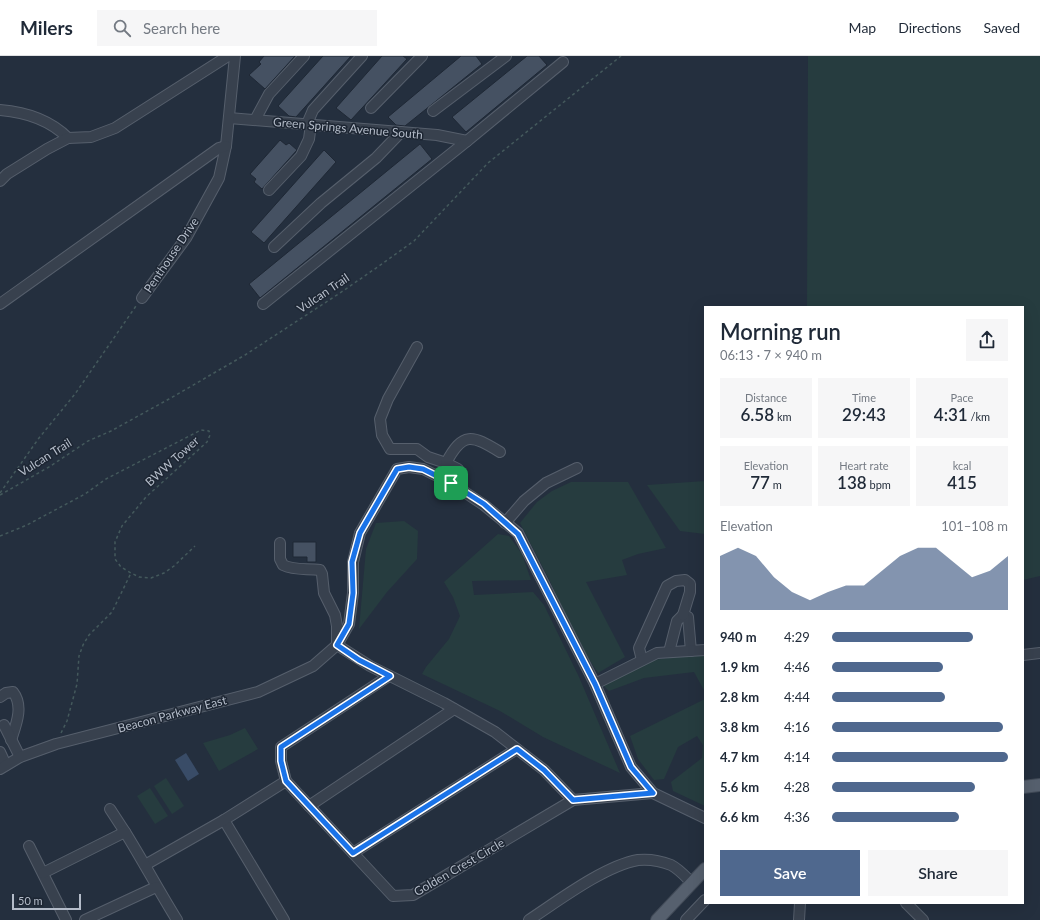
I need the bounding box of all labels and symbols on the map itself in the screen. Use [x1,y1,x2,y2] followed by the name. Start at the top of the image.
[273,114,423,142] street label: Green Springs Avenue South
[140,215,202,295] street label: Penthouse Drive
[294,270,352,316] street label: Vulcan Trail
[142,432,203,489] street label: BWW Tower
[16,435,74,479] street label: Vulcan Trail
[434,466,468,500] pin
[116,692,229,736] street label: Beacon Parkway East
[411,835,507,899] street label: Golden Crest Circle
[12,892,81,911] scale bar

